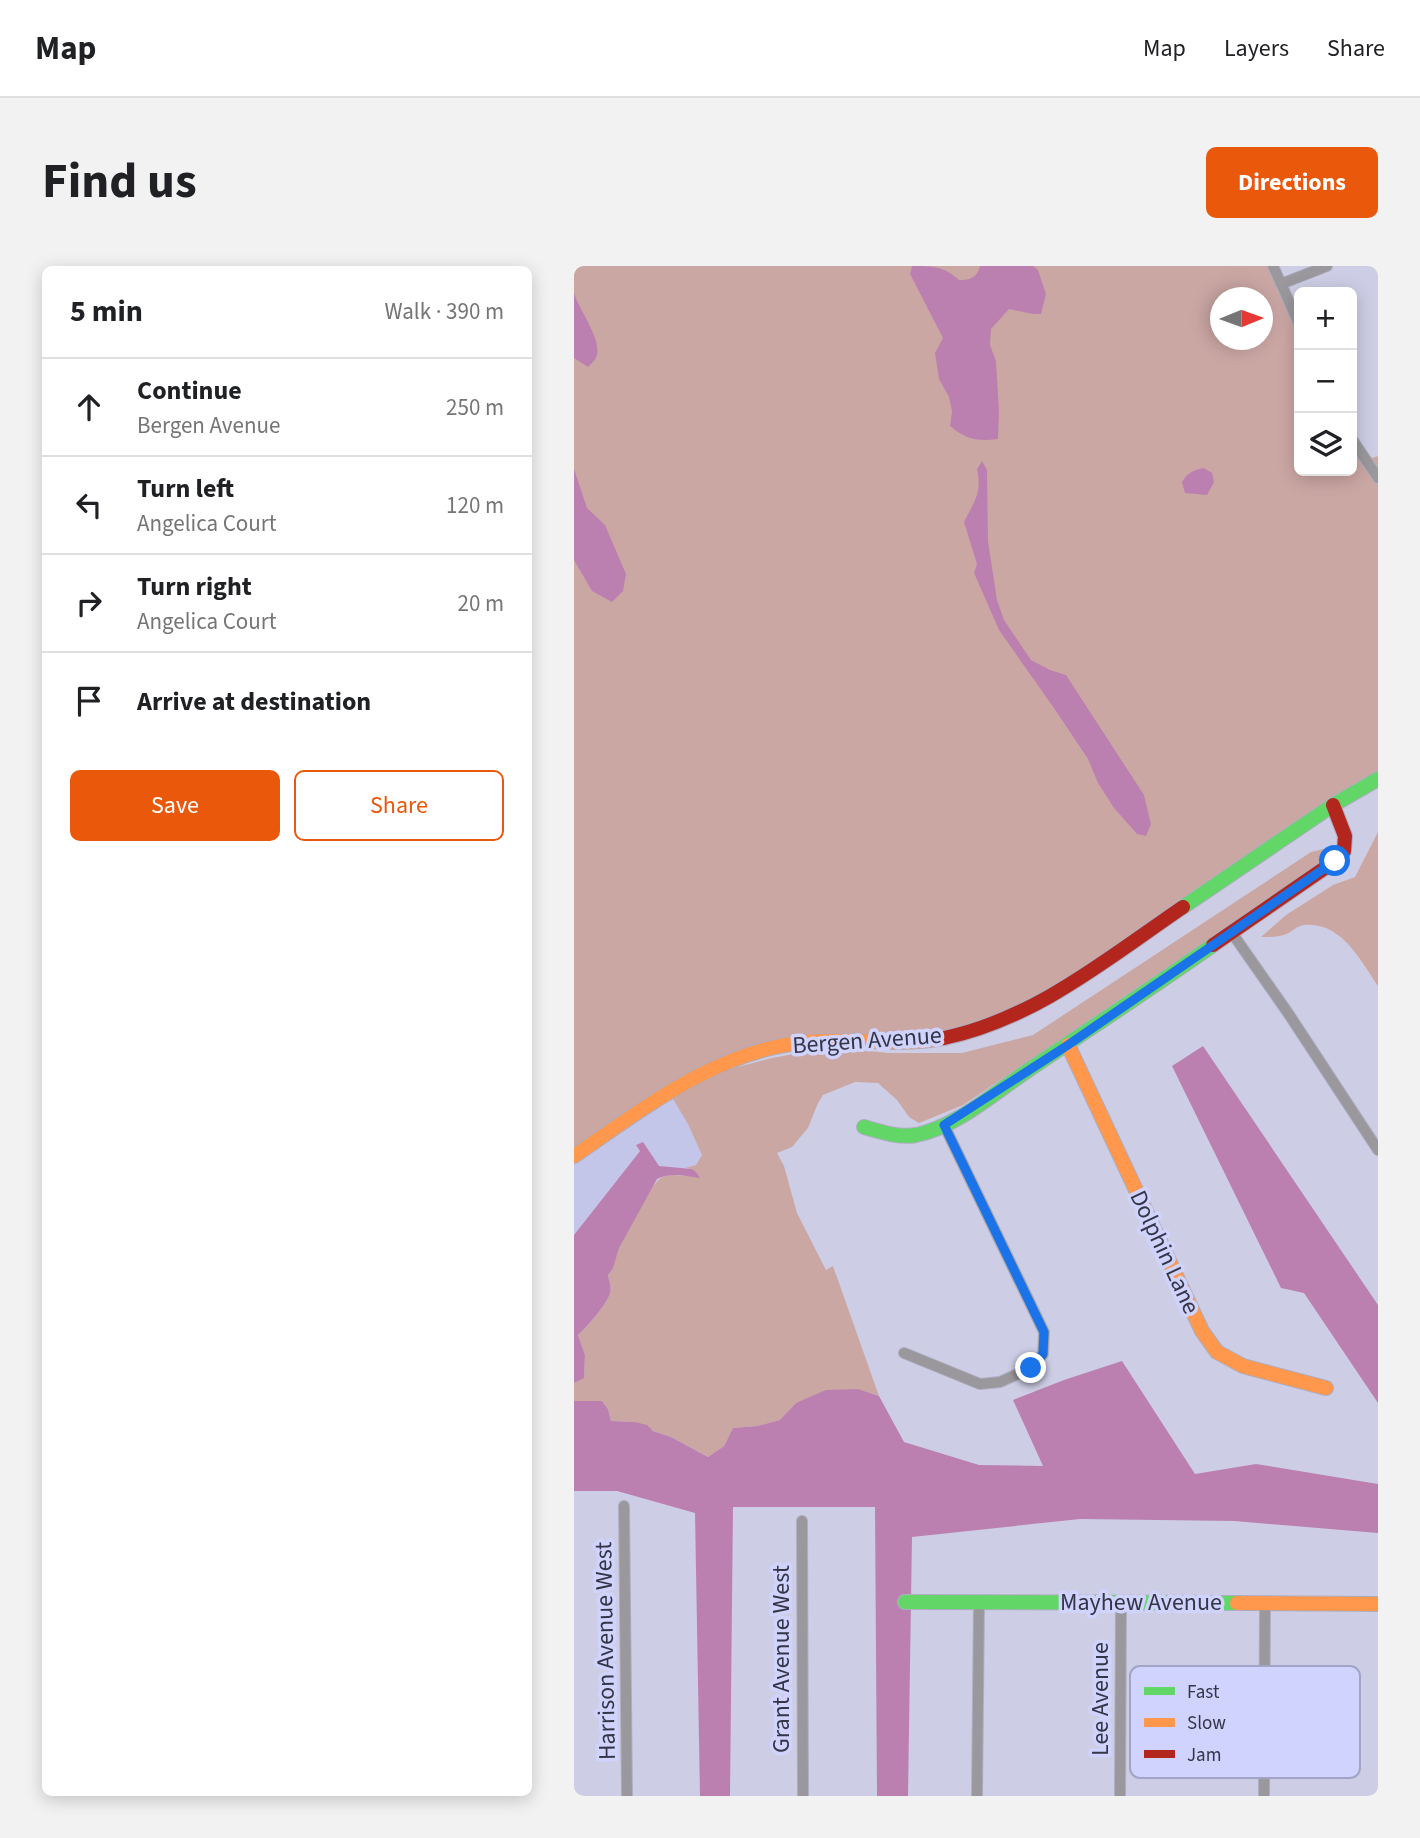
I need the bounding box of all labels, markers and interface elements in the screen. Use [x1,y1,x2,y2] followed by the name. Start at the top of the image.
[35,25,96,72] text: Map
[1143,31,1186,66] text: Map
[1224,31,1289,66] text: Layers
[1327,31,1385,66] text: Share
[42,147,197,217] text: Find us
[1206,147,1378,218] button: Directions
[1210,287,1273,350] north arrow
[1294,287,1357,476] map controls
[1294,287,1357,350] button: +
[70,290,143,333] text: 5 min
[385,295,504,328] text: Walk · 390 m
[1294,350,1357,413] button: −
[137,372,242,409] text: Continue
[70,388,108,426] icon: ahead
[446,391,504,424] text: 250 m
[137,409,280,442] text: Bergen Avenue
[1294,413,1357,476] button: layers
[137,470,234,507] text: Turn left
[70,486,108,524] icon: left
[446,489,504,522] text: 120 m
[137,507,277,540] text: Angelica Court
[137,568,252,605] text: Turn right
[70,584,108,622] icon: right
[457,587,504,620] text: 20 m
[137,605,277,638] text: Angelica Court
[70,682,108,720] icon: arrive
[137,683,371,720] text: Arrive at destination
[70,770,280,841] button: Save
[294,770,504,841] button: Share
[1319,845,1350,876] route start
[791,1018,943,1063] street label: Bergen Avenue
[1121,1185,1208,1320] street label: Dolphin Lane
[1015,1352,1046,1383] route end
[586,1541,625,1761] street label: Harrison Avenue West
[764,1565,799,1753] street label: Grant Avenue West
[1060,1585,1222,1620] street label: Mayhew Avenue
[1083,1642,1118,1756] street label: Lee Avenue
[1130,1666,1360,1778] legend
[1187,1679,1220,1706] text: Fast
[1187,1710,1226,1737] text: Slow
[1187,1742,1221,1769] text: Jam

